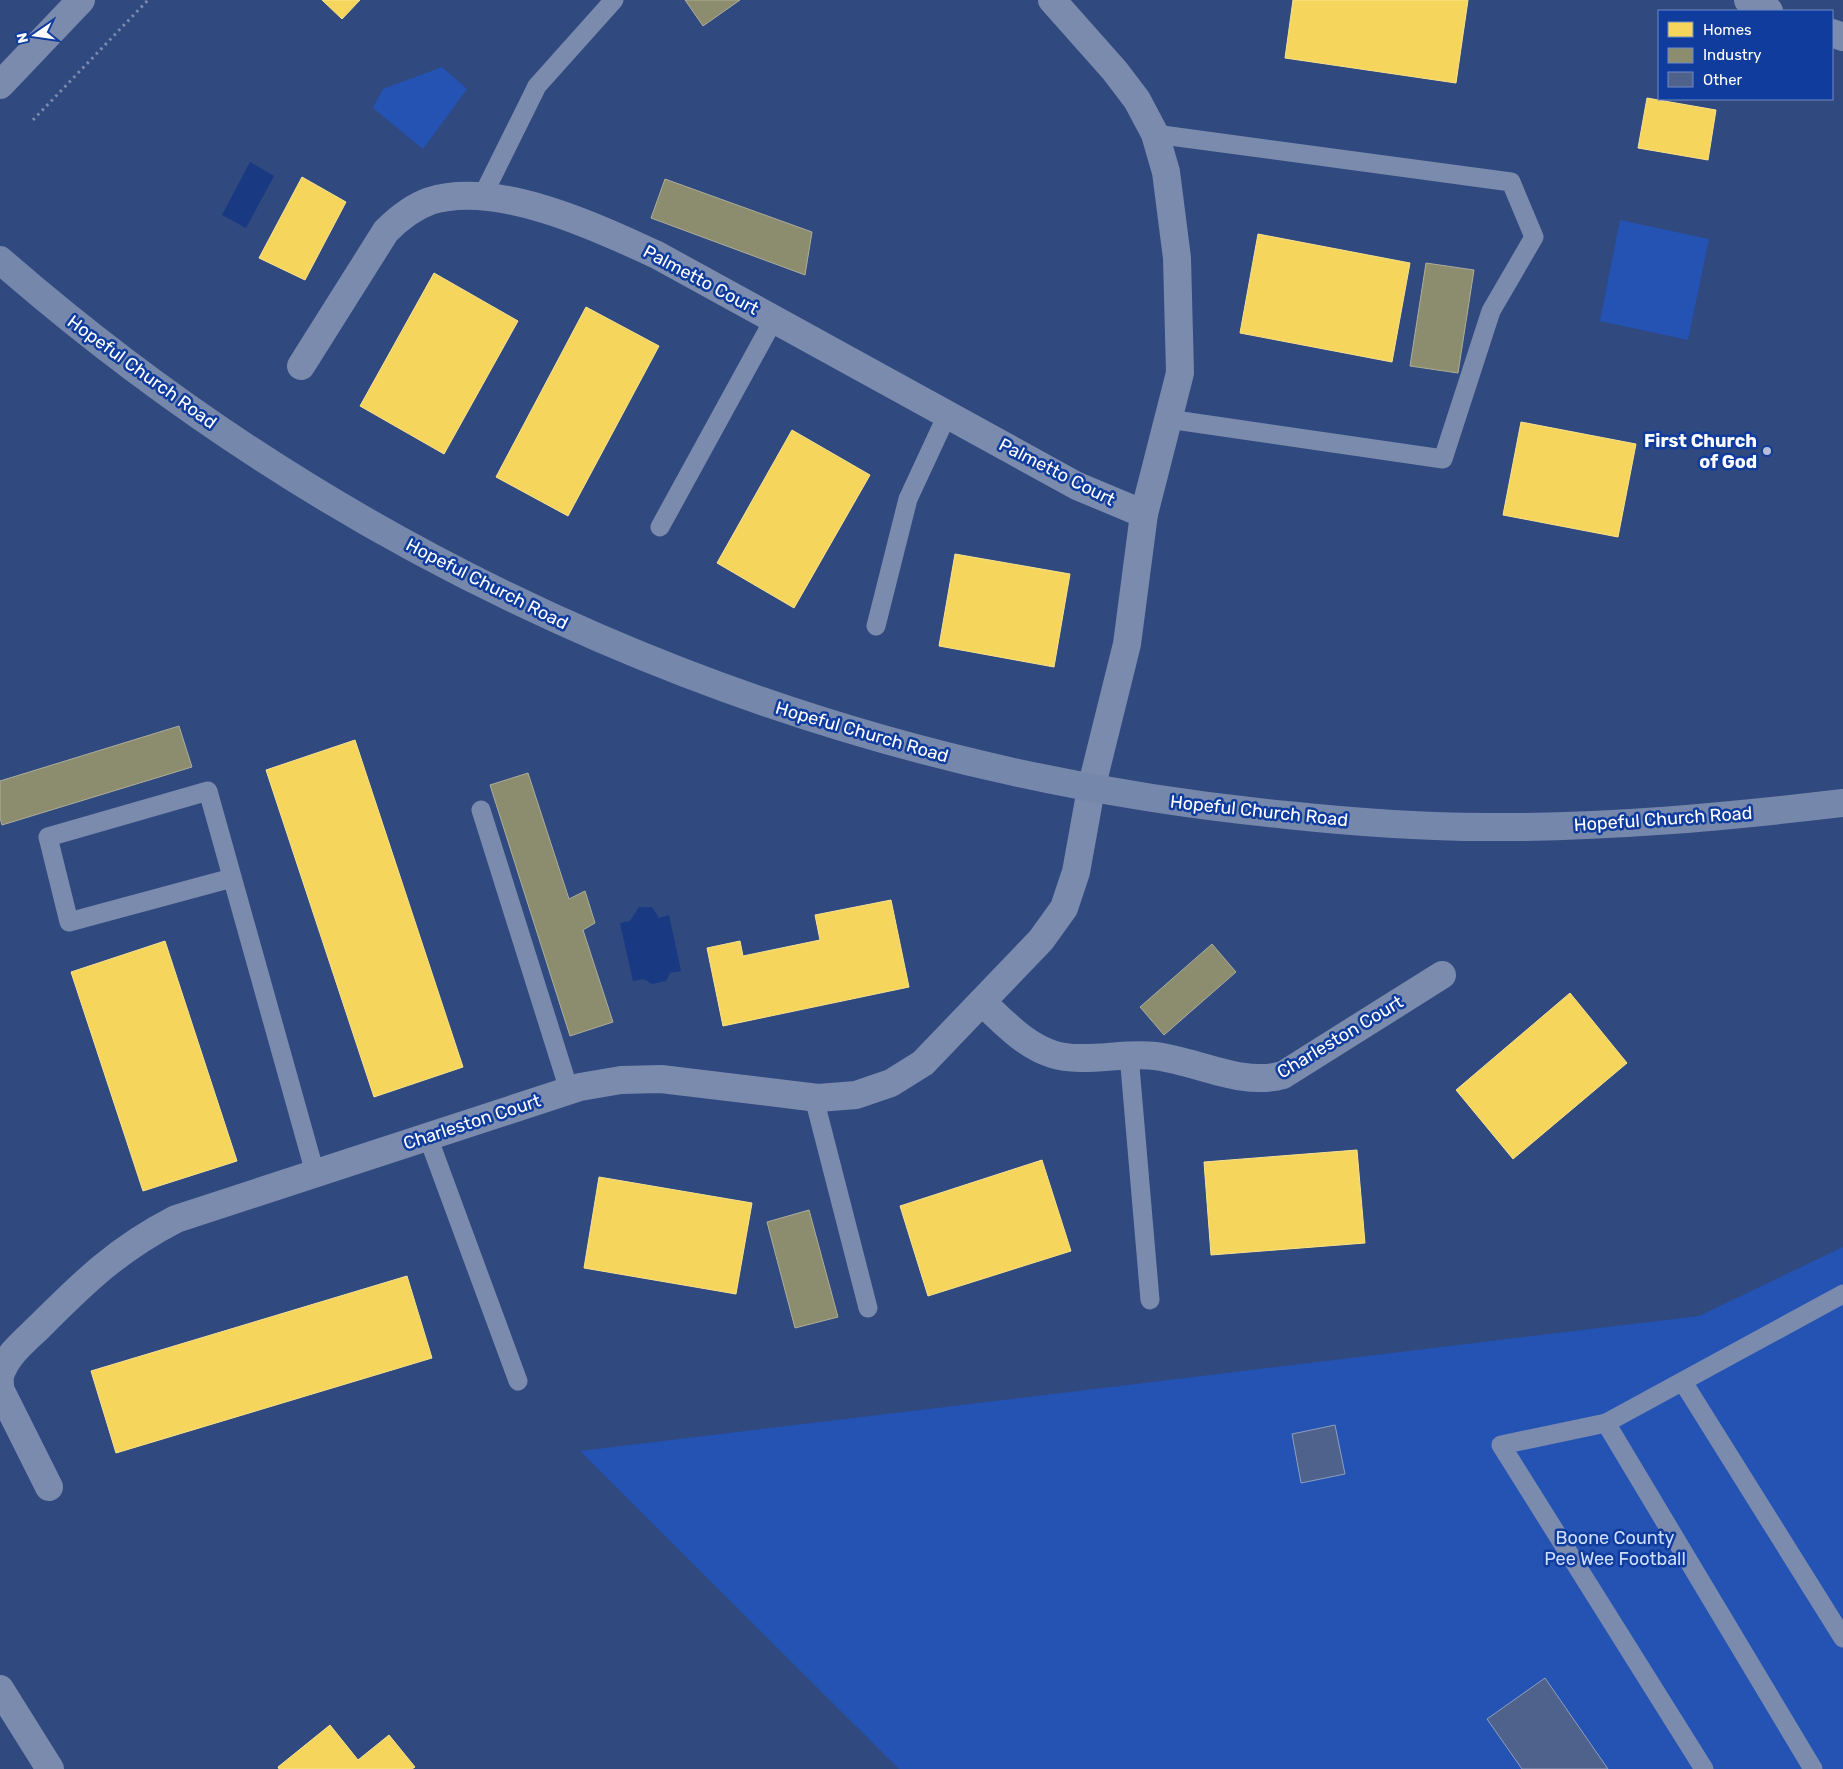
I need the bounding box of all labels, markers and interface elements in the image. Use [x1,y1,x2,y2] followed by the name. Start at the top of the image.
[10,10,60,60] north arrow
[1658,10,1833,100] legend
[1703,21,1752,39] text: Homes
[13,31,32,45] text: N
[1703,46,1762,64] text: Industry
[1703,71,1743,89] text: Other
[640,240,762,320] street label: Palmetto Court
[63,311,221,433] street label: Hopeful Church Road
[1644,430,1757,473] place label: First Church of God
[995,433,1119,511] street label: Palmetto Court
[1761,445,1773,457] marker: First Church of God
[402,534,572,634] street label: Hopeful Church Road
[773,697,951,767] street label: Hopeful Church Road
[1169,791,1349,831] street label: Hopeful Church Road
[1573,802,1753,836] street label: Hopeful Church Road
[1273,991,1407,1083] street label: Charleston Court
[401,1089,543,1155] street label: Charleston Court
[1544,1527,1686,1570] park label: Boone County Pee Wee Football

